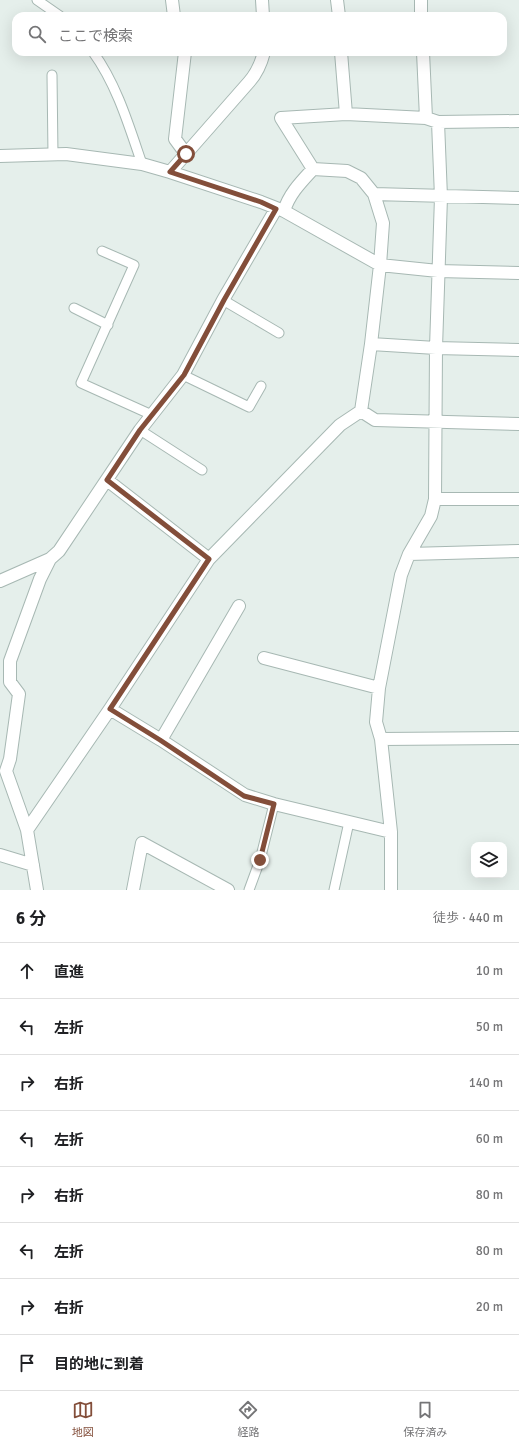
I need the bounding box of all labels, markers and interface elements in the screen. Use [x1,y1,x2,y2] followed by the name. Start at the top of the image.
[12,12,507,56] search box
[26,23,48,45] icon: search
[58,27,133,45] text: ここで検索
[177,145,195,163] route start
[471,842,507,878] map controls
[471,842,507,878] button: layers
[251,851,269,869] route end
[16,908,46,929] text: 6 分
[433,910,503,926] text: 徒歩 · 440 m
[16,960,38,982] icon: ahead
[54,963,84,981] text: 直進
[476,963,503,979] text: 10 m
[16,1016,38,1038] icon: left
[54,1019,84,1037] text: 左折
[476,1019,503,1035] text: 50 m
[16,1072,38,1094] icon: right
[54,1075,84,1093] text: 右折
[469,1075,503,1091] text: 140 m
[16,1128,38,1150] icon: left
[54,1131,84,1149] text: 左折
[476,1131,503,1147] text: 60 m
[16,1184,38,1206] icon: right
[54,1187,84,1205] text: 右折
[476,1187,503,1203] text: 80 m
[16,1240,38,1262] icon: left
[54,1243,84,1261] text: 左折
[476,1243,503,1259] text: 80 m
[16,1296,38,1318] icon: right
[54,1299,84,1317] text: 右折
[476,1299,503,1315] text: 20 m
[16,1352,38,1374] icon: arrive
[54,1355,144,1373] text: 目的地に到着
[72,1399,94,1439] tab: 地図
[237,1399,259,1439] tab: 経路
[403,1399,447,1439] tab: 保存済み

